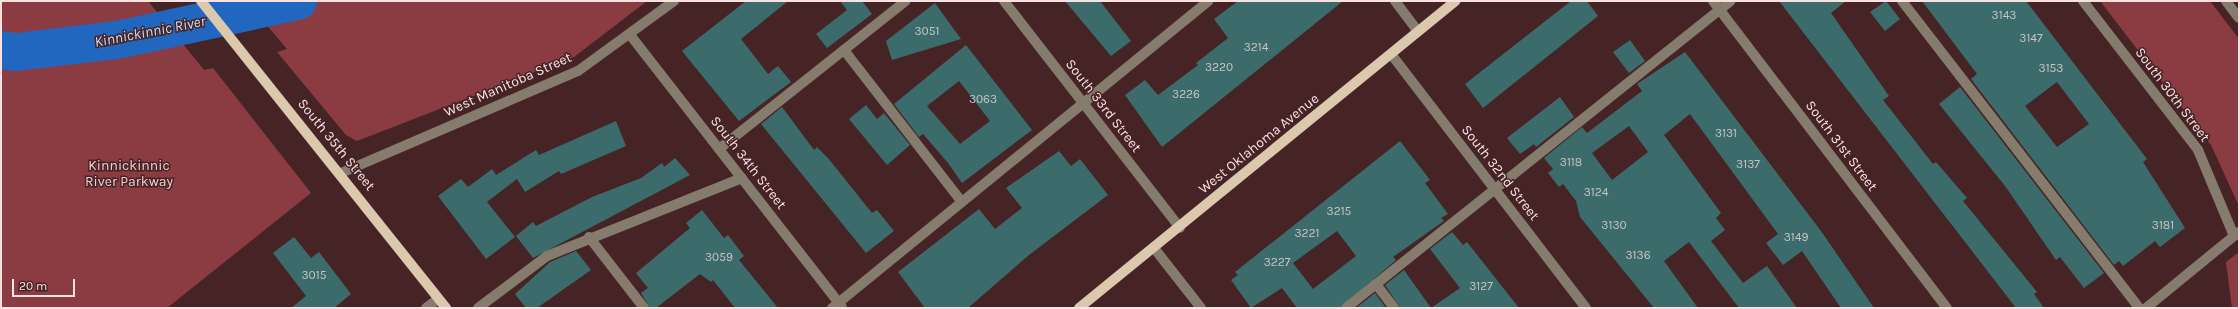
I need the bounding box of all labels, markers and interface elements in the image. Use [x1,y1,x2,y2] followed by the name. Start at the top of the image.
[1992,9,2016,23] house number: 3143
[93,12,207,52] water label: Kinnickinnic River
[915,25,939,39] house number: 3051
[2019,32,2043,46] house number: 3147
[1244,41,1268,55] house number: 3214
[2131,45,2213,145] street label: South 30th Street
[442,49,574,121] street label: West Manitoba Street
[1062,56,1144,156] street label: South 33rd Street
[1205,61,1233,75] house number: 3220
[2039,62,2063,76] house number: 3153
[1172,88,1200,102] house number: 3226
[1195,90,1323,198] street label: West Oklahoma Avenue
[969,93,997,107] house number: 3063
[294,96,378,194] street label: South 35th Street
[1802,97,1880,195] street label: South 31st Street
[707,113,789,213] street label: South 34th Street
[1458,122,1542,224] street label: South 32nd Street
[1715,127,1737,141] house number: 3131
[1560,156,1582,170] house number: 3118
[85,158,173,190] park label: Kinnickinnic River Parkway
[1736,158,1760,172] house number: 3137
[1584,186,1608,200] house number: 3124
[1327,205,1351,219] house number: 3215
[1601,219,1627,233] house number: 3130
[2152,219,2174,233] house number: 3181
[1295,227,1319,241] house number: 3221
[1784,231,1808,245] house number: 3149
[1625,249,1651,263] house number: 3136
[705,251,733,265] house number: 3059
[1264,256,1290,270] house number: 3227
[302,269,326,283] house number: 3015
[14,271,77,297] scale bar
[19,279,47,293] text: 20 m
[1469,280,1493,294] house number: 3127

